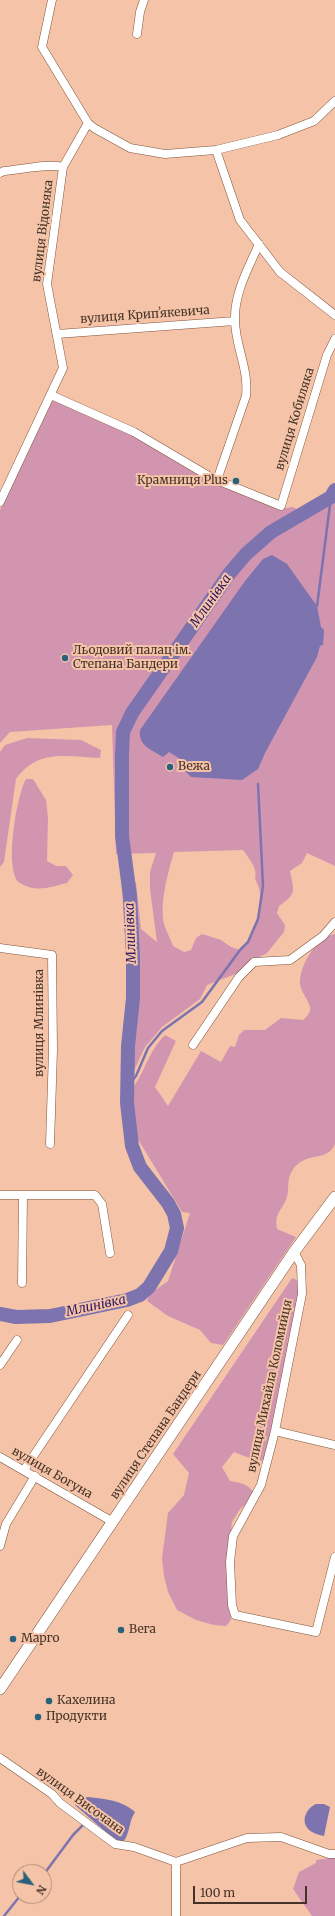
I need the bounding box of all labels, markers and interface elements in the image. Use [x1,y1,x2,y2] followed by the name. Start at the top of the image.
[30,179,56,283] street label: вулиця Відоняка
[80,303,210,327] street label: вулиця Крипʼякевича
[273,366,317,472] street label: вулиця Кобиляка
[137,474,228,488] place label: Крамниця Plus
[231,476,241,486] marker: Крамниця Plus
[187,572,235,630] water label: Млинівка
[73,644,191,672] place label: Льодовий палац ім. Степана Бандери
[60,653,70,663] marker: Льодовий палац ім. Степана Бандери
[178,760,210,774] place label: Вежа
[165,762,175,772] marker: Вежа
[122,902,140,964] water label: Млинівка
[33,969,47,1077] street label: вулиця Млинівка
[65,1292,127,1320] water label: Млинівка
[245,1298,295,1474] street label: вулиця Михайла Коломийця
[107,1368,205,1502] street label: вулиця Степана Бандери
[9,1444,95,1502] street label: вулиця Богуна
[129,1623,156,1637] place label: Вега
[116,1625,126,1635] marker: Вега
[21,1632,60,1646] place label: Марго
[8,1634,18,1644] marker: Марго
[57,1694,115,1708] place label: Кахелина
[44,1696,54,1706] marker: Кахелина
[46,1710,107,1724] place label: Продукти
[33,1712,43,1722] marker: Продукти
[33,1764,127,1838] street label: вулиця Височана
[12,1864,52,1904] north arrow
[195,1878,309,1904] scale bar
[33,1882,50,1897] text: N
[200,1885,235,1900] text: 100 m

